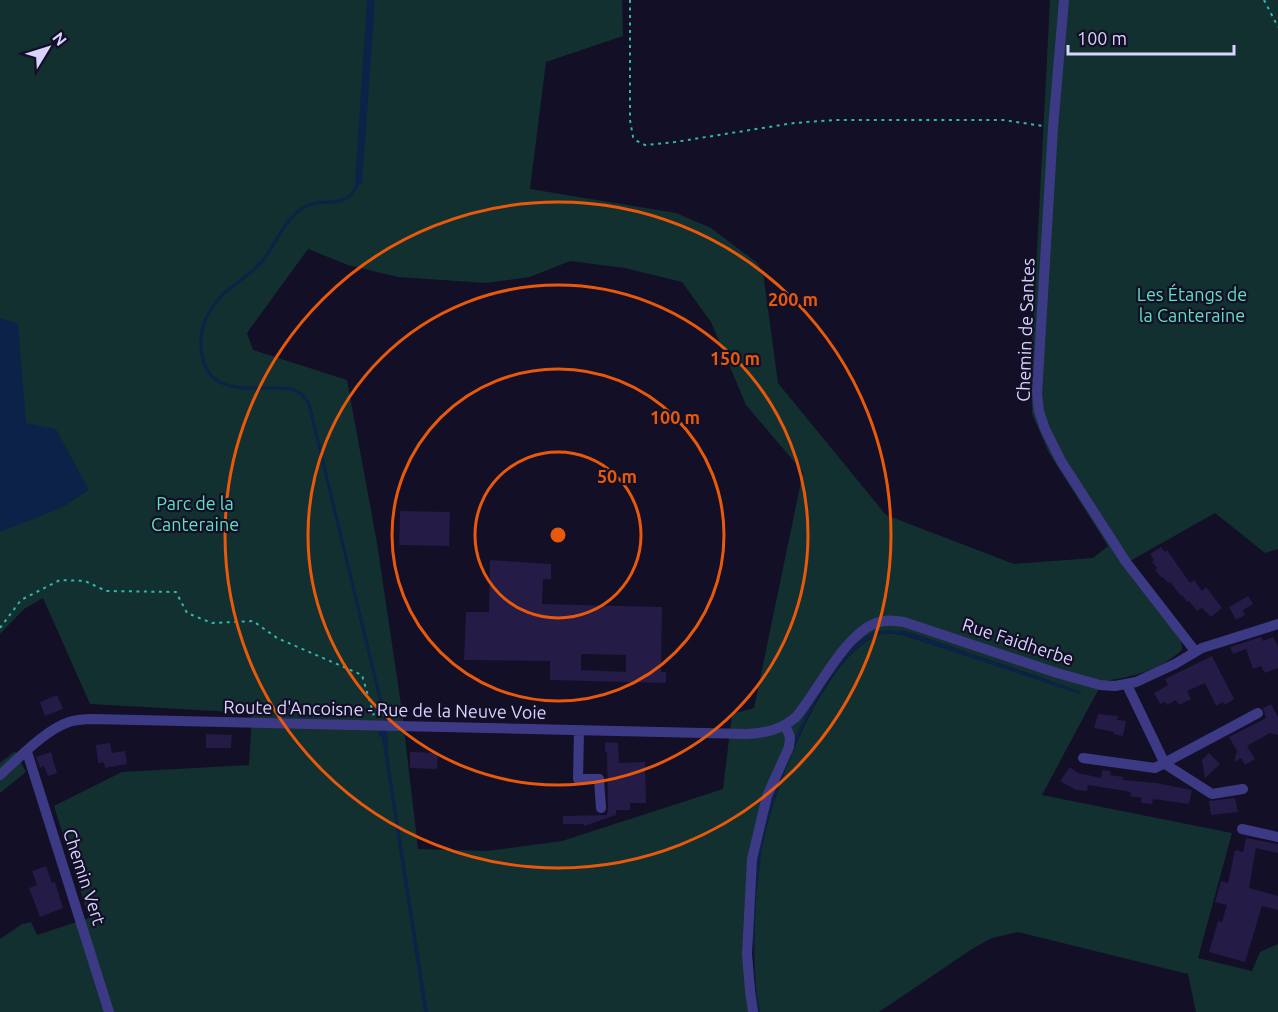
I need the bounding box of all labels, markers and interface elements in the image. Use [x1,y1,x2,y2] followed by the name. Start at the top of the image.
[18,18,78,78] north arrow
[1068,18,1234,56] scale bar
[1077,28,1127,48] text: 100 m
[49,29,71,49] text: N
[1012,258,1038,402] street label: Chemin de Santes
[1137,283,1247,325] park label: Les Étangs de la Canteraine
[768,289,818,309] text: 200 m
[710,348,760,368] text: 150 m
[650,407,700,427] text: 100 m
[597,466,637,486] text: 50 m
[151,493,239,534] park label: Parc de la Canteraine
[548,525,568,545] centre of rings
[960,614,1077,668] street label: Rue Faidherbe
[223,696,547,722] street label: Route d'Ancoisne - Rue de la Neuve Voie
[60,826,110,927] street label: Chemin Vert

